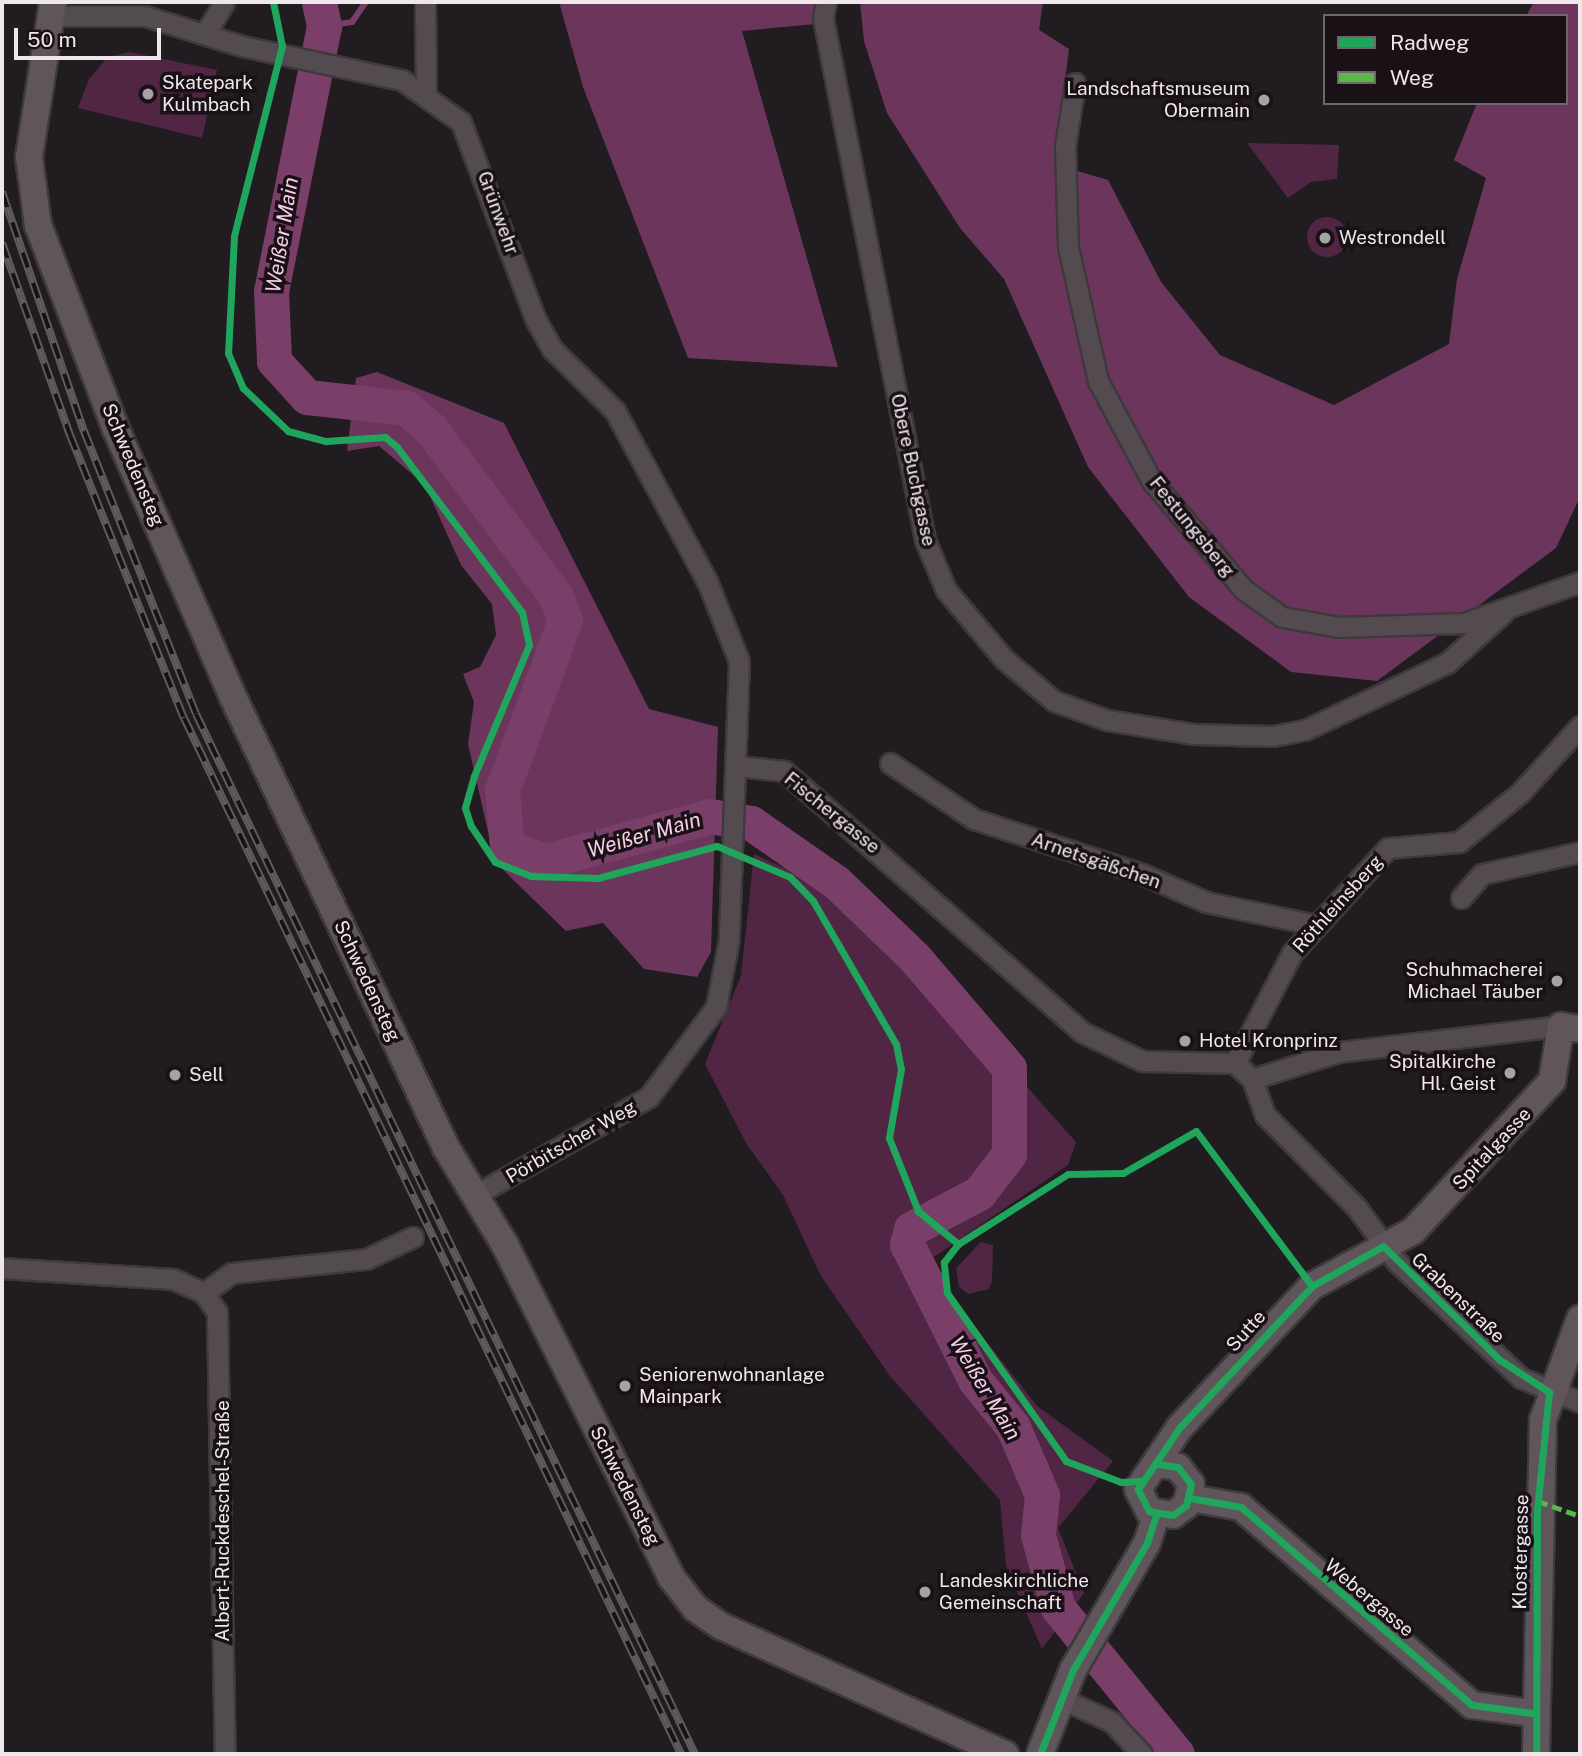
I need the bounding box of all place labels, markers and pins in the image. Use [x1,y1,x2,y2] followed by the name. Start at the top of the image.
[162,72,253,116] place label: Skatepark Kulmbach
[1066,78,1250,122] place label: Landschaftsmuseum Obermain
[140,86,156,102] marker: Skatepark Kulmbach
[1256,92,1272,108] marker: Landschaftsmuseum Obermain
[1339,227,1446,249] place label: Westrondell
[1317,230,1333,246] marker: Westrondell
[1405,959,1543,1003] place label: Schuhmacherei Michael Täuber
[1549,973,1565,989] marker: Schuhmacherei Michael Täuber
[1199,1030,1338,1052] place label: Hotel Kronprinz
[1177,1033,1193,1049] marker: Hotel Kronprinz
[1389,1051,1496,1095] place label: Spitalkirche Hl. Geist
[189,1064,224,1086] place label: Sell
[1502,1065,1518,1081] marker: Spitalkirche Hl. Geist
[167,1067,183,1083] marker: Sell
[639,1364,825,1408] place label: Seniorenwohnanlage Mainpark
[617,1378,633,1394] marker: Seniorenwohnanlage Mainpark
[939,1570,1089,1614] place label: Landeskirchliche Gemeinschaft
[917,1584,933,1600] marker: Landeskirchliche Gemeinschaft

